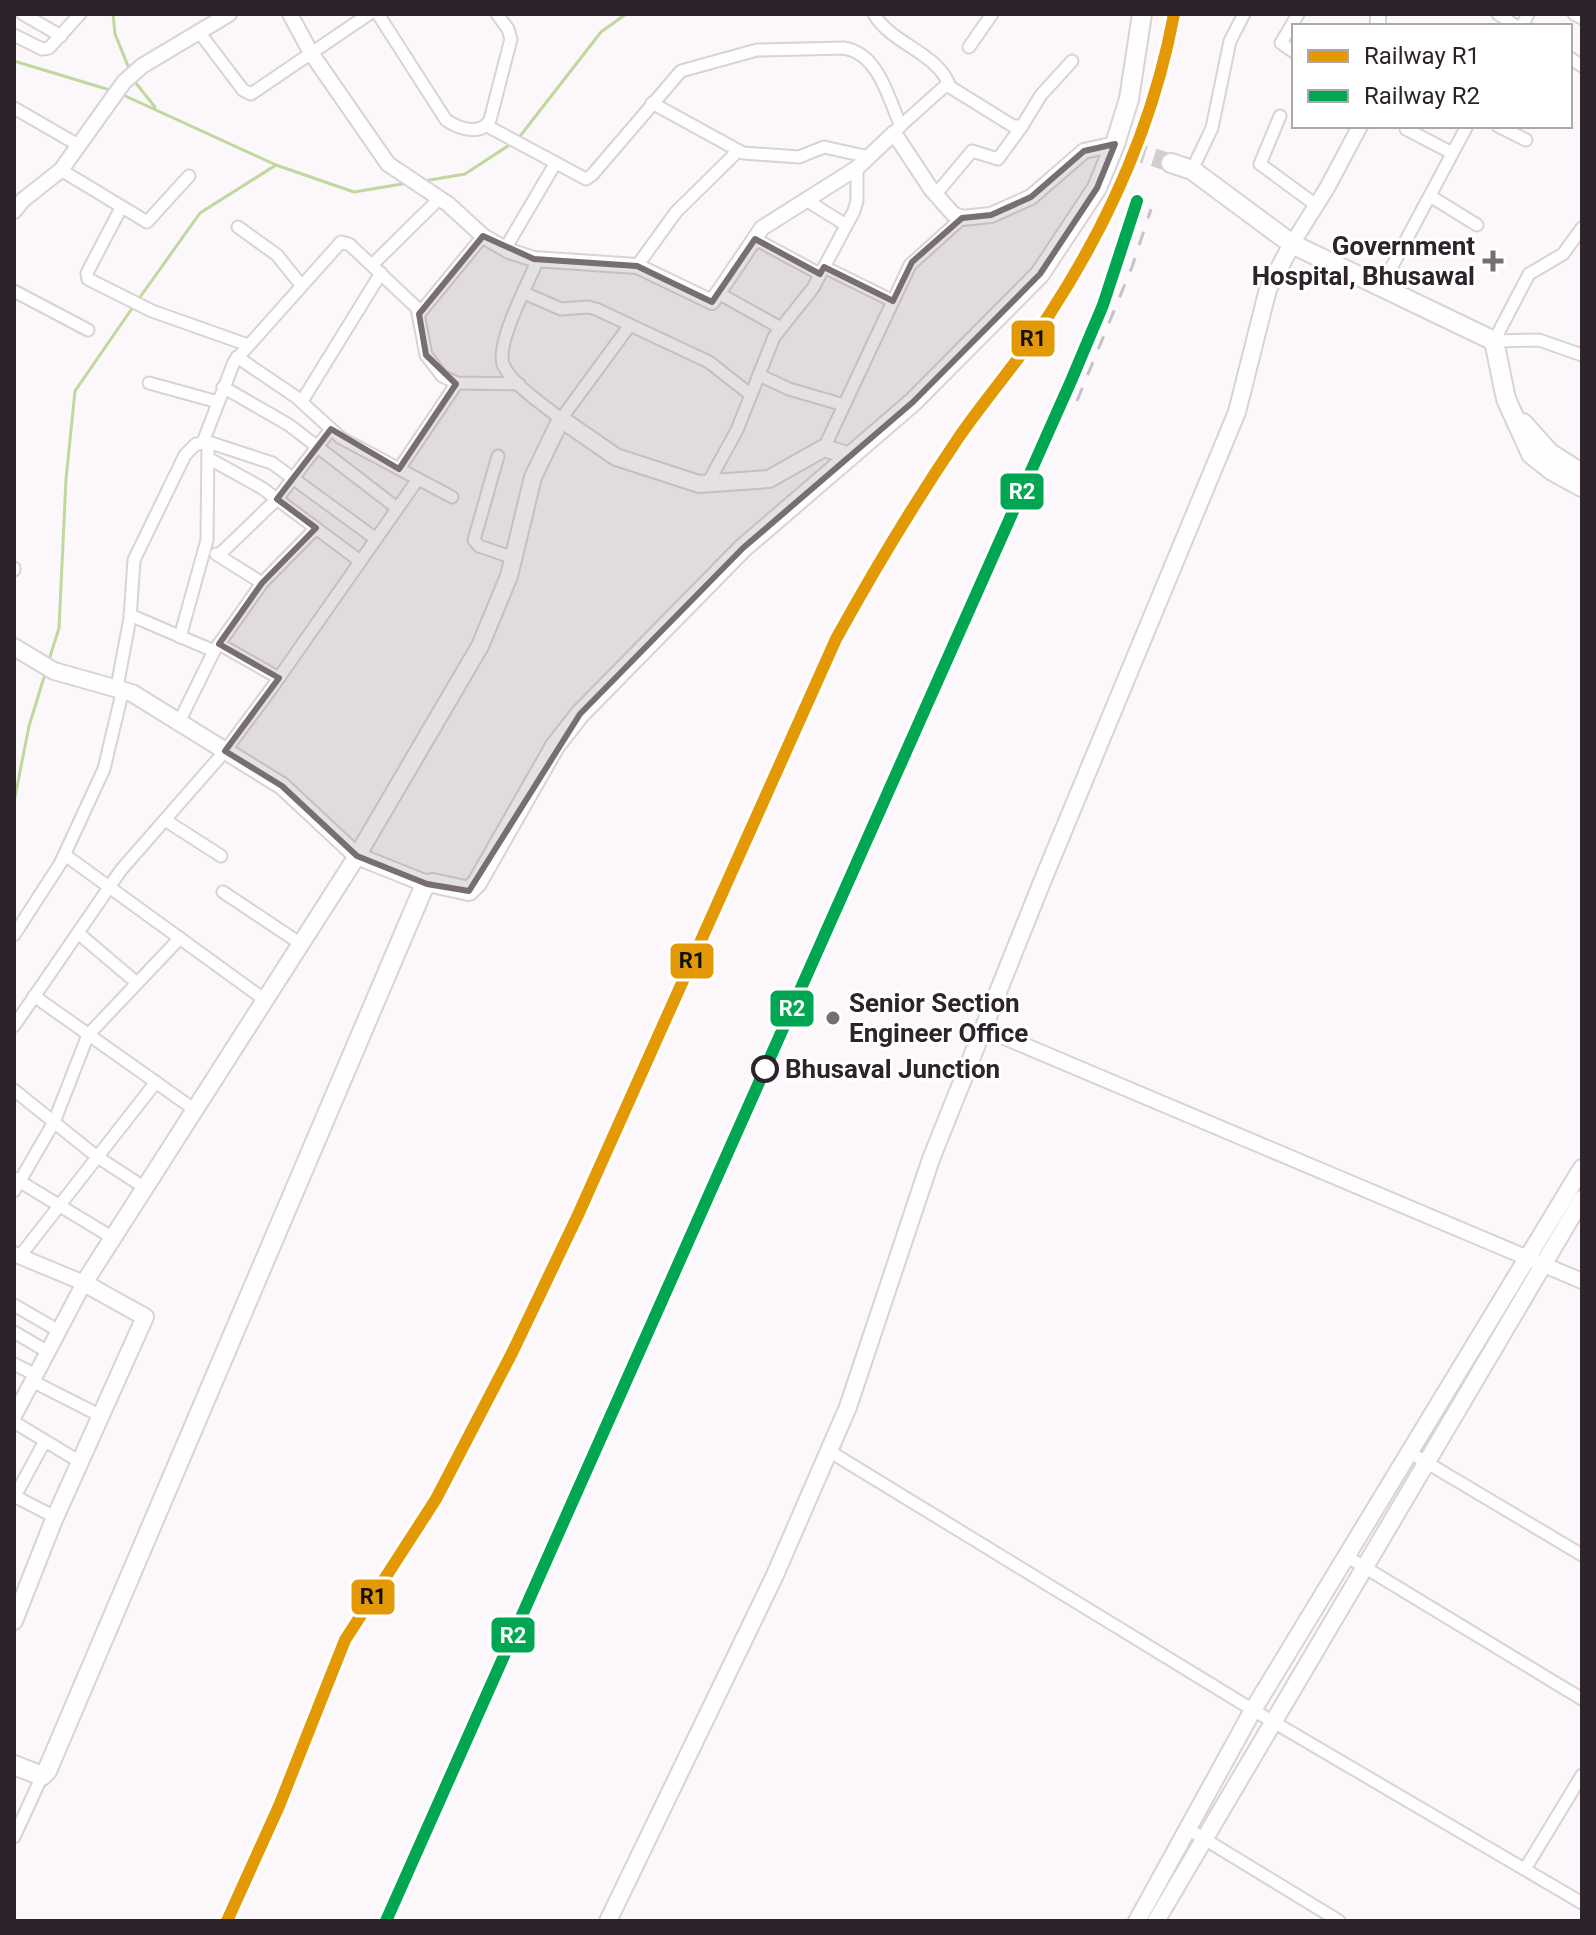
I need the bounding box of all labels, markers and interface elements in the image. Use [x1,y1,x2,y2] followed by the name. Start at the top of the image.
[1292,24,1572,128] legend
[1364,42,1480,70] text: Railway R1
[1364,82,1480,110] text: Railway R2
[1252,231,1475,291] place label: Government Hospital, Bhusawal
[1482,250,1504,272] marker: Government Hospital, Bhusawal
[1010,319,1056,358] line badge: R1
[1020,326,1046,351] text: R1
[999,472,1045,511] line badge: R2
[1009,479,1035,504] text: R2
[669,942,715,980] line badge: R1
[679,948,705,973] text: R1
[849,988,1028,1048] place label: Senior Section Engineer Office
[769,989,815,1028] line badge: R2
[779,996,805,1021] text: R2
[824,1009,842,1027] marker: Senior Section Engineer Office
[785,1054,1000,1084] place label: Bhusaval Junction
[752,1056,778,1082] marker: Bhusaval Junction
[350,1578,396,1616] line badge: R1
[360,1584,386,1609] text: R1
[490,1616,536,1654] line badge: R2
[500,1623,526,1648] text: R2

